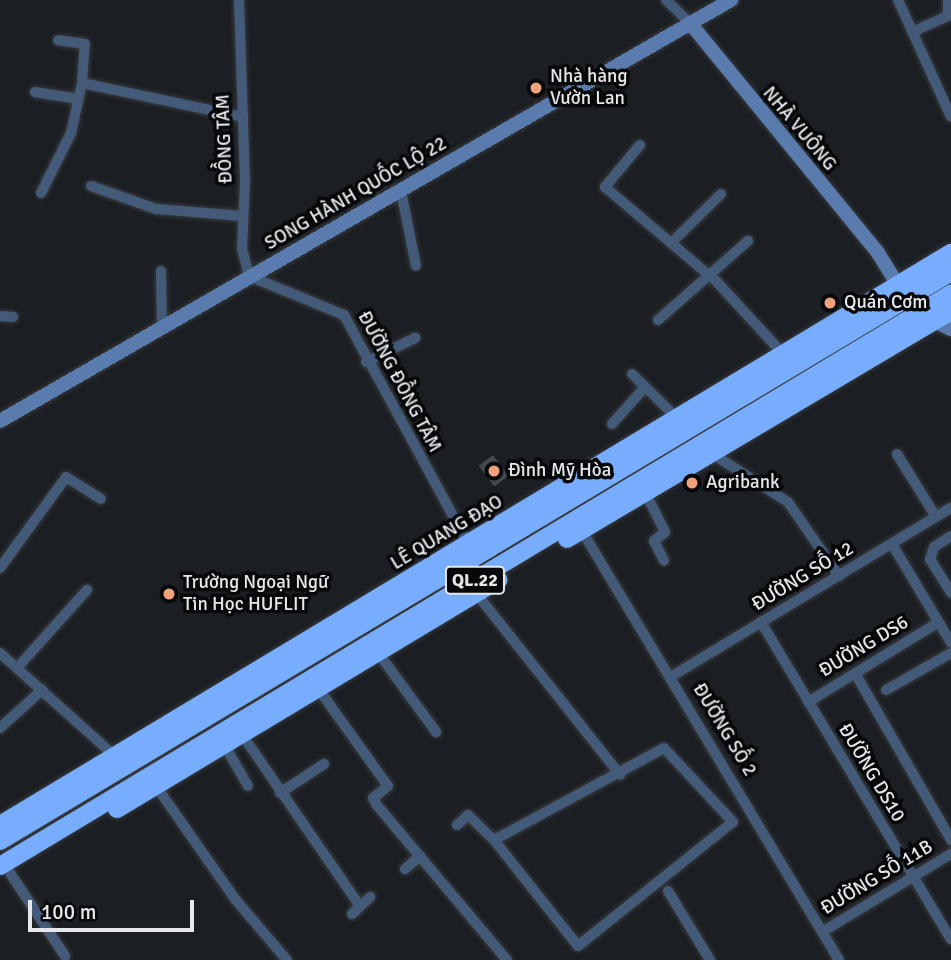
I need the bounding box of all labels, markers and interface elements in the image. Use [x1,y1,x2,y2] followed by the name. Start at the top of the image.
[550,66,627,110] place label: Nhà hàng Vườn Lan
[528,80,544,96] marker: Nhà hàng Vườn Lan
[757,82,841,176] street label: NHÀ VUÔNG
[212,94,238,184] street label: ĐỒNG TÂM
[261,133,451,255] street label: SONG HÀNH QUỐC LỘ 22
[844,292,927,314] place label: Quán Cơm
[822,295,838,311] marker: Quán Cơm
[352,307,446,457] street label: ĐƯỜNG ĐỒNG TÂM
[508,460,611,482] place label: Đình Mỹ Hòa
[486,463,502,479] marker: Đình Mỹ Hòa
[706,472,780,494] place label: Agribank
[684,475,700,491] marker: Agribank
[387,491,507,575] street label: LÊ QUANG ĐẠO
[748,538,858,616] street label: ĐƯỜNG SỐ 12
[444,566,506,594] road number: QL.22
[183,572,329,616] place label: Trường Ngoại Ngữ Tin Học HUFLIT
[161,586,177,602] marker: Trường Ngoại Ngữ Tin Học HUFLIT
[815,611,913,683] street label: ĐƯỜNG DS6
[687,679,761,781] street label: ĐƯỜNG SỐ 2
[833,720,909,826] street label: ĐƯỜNG DS10
[817,836,937,920] street label: ĐƯỜNG SỐ 11B
[32,886,198,930] scale bar
[41,899,96,925] text: 100 m

